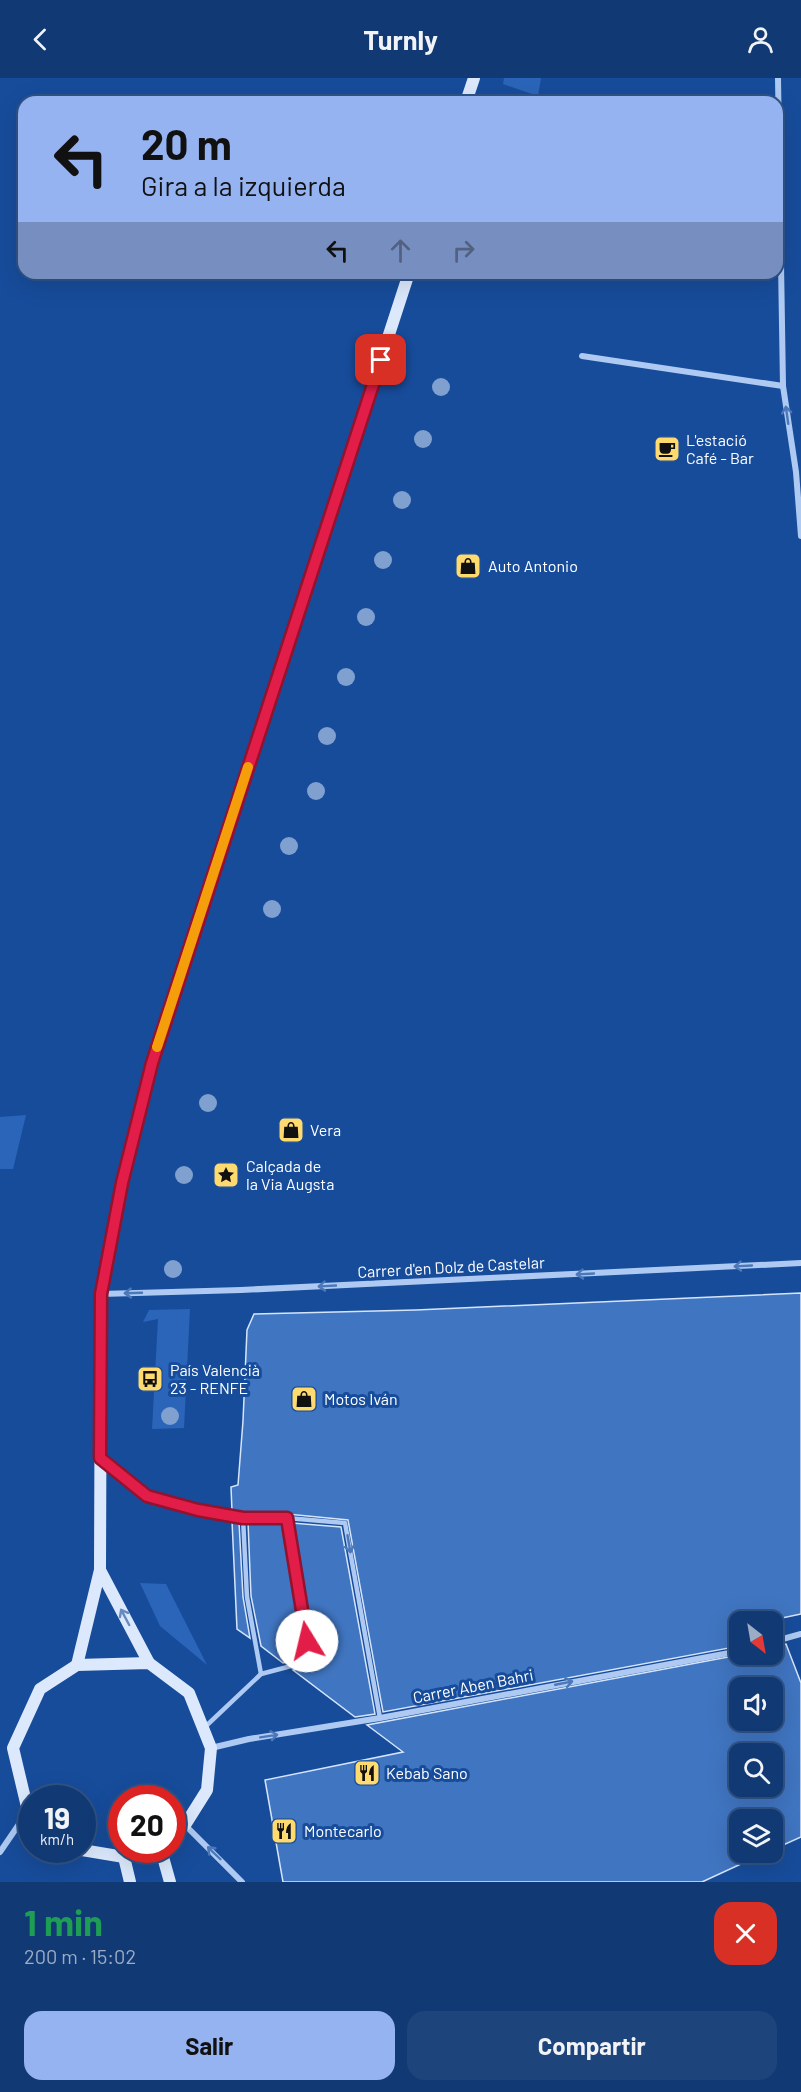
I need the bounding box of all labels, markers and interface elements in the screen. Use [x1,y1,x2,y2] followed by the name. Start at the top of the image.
[24,23,57,56] icon: back
[363,23,438,55] text: Turnly
[744,23,777,56] icon: person
[141,118,232,168] text: 20 m
[42,120,120,198] icon: left
[141,169,346,201] text: Gira a la izquierda
[321,234,354,267] icon: left
[384,234,417,267] icon: ahead
[447,234,480,267] icon: right
[355,334,406,385] pin
[364,343,397,376] icon: arrive
[782,405,793,425] one-way arrow
[686,430,754,467] place label: L'estació Café - Bar
[652,434,682,464] cafe icon: L'estació Café - Bar
[453,551,483,581] shop icon: Auto Antonio
[488,556,578,575] place label: Auto Antonio
[276,1115,306,1145] shop icon: Vera
[310,1120,341,1139] place label: Vera
[246,1156,334,1193] place label: Calçada de la Via Augsta
[211,1160,241,1190] place icon: Calçada de la Via Augsta
[357,1252,545,1281] street label: Carrer d'en Dolz de Castelar
[733,1260,753,1271] one-way arrow
[576,1268,596,1279] one-way arrow
[318,1281,338,1292] one-way arrow
[123,1287,143,1298] one-way arrow
[170,1360,260,1397] place label: País Valencià 23 - RENFE
[135,1364,165,1394] bus stop icon: País Valencià 23 - RENFE
[289,1384,319,1414] shop icon: Motos Iván
[324,1389,398,1408] place label: Motos Iván
[344,1534,355,1553] one-way arrow
[118,1608,130,1626] one-way arrow
[275,1609,339,1673] position arrow
[729,1611,783,1665] north arrow
[729,1611,783,1863] map controls
[411,1665,535,1706] street label: Carrer Aben Bahri
[554,1677,573,1688] one-way arrow
[729,1677,783,1731] button: sound
[258,1730,278,1741] one-way arrow
[729,1743,783,1797] button: search
[352,1758,382,1788] restaurant icon: Kebab Sano
[386,1763,468,1782] place label: Kebab Sano
[108,1785,186,1863] speed limit sign: 20
[44,1799,70,1835] text: 19
[729,1809,783,1863] button: layers
[269,1816,299,1846] restaurant icon: Montecarlo
[304,1821,382,1840] place label: Montecarlo
[40,1830,74,1848] text: km/h
[207,1846,222,1861] one-way arrow
[24,1900,103,1943] text: 1 min
[714,1902,777,1965] button: close
[24,1944,136,1968] text: 200 m · 15:02
[24,2011,395,2080] button: Salir
[407,2011,777,2080] button: Compartir

